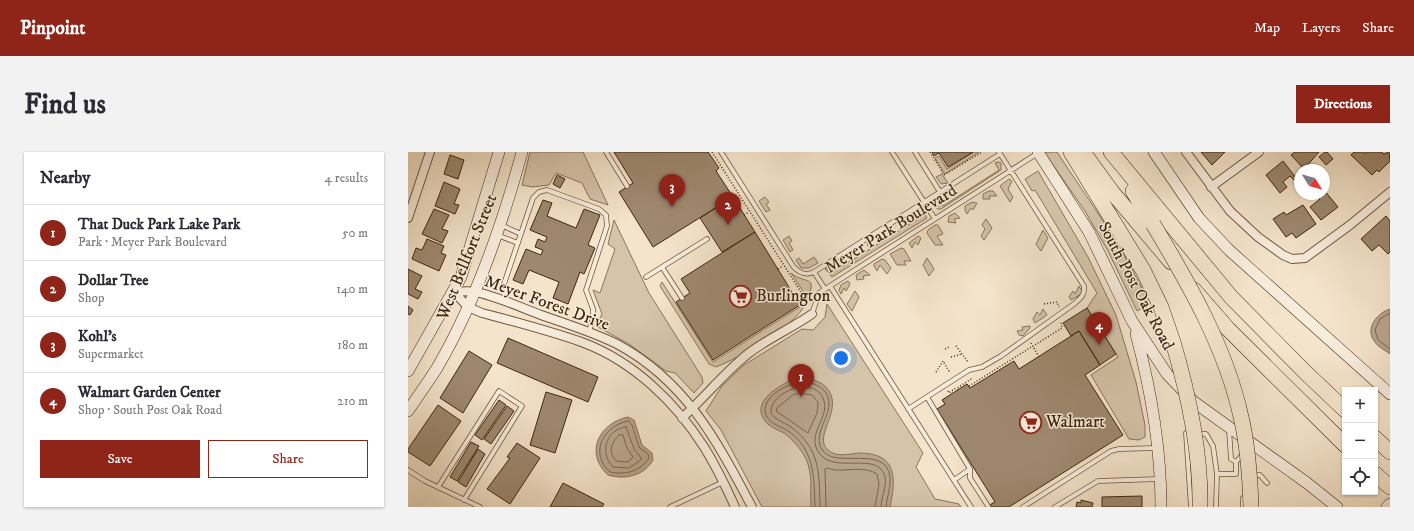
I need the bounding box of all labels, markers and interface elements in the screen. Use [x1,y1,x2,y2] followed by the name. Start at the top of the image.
[20,17,85,40] text: Pinpoint
[1254,19,1280,37] text: Map
[1302,19,1340,37] text: Layers
[1362,19,1394,37] text: Share
[1296,85,1390,123] button: Directions
[24,87,106,122] text: Find us
[1294,164,1330,200] north arrow
[40,167,90,189] text: Nearby
[325,170,368,186] text: 4 results
[659,174,685,207] pin: 3
[821,179,962,278] street label: Meyer Park Boulevard
[431,190,502,324] street label: West Bellfort Street
[715,192,741,225] pin: 2
[78,215,240,234] text: That Duck Park Lake Park
[1093,218,1179,355] street label: South Post Oak Road
[51,225,55,241] text: 1
[342,225,368,241] text: 50 m
[78,234,227,250] text: Park · Meyer Park Boulevard
[481,270,613,336] street label: Meyer Forest Drive
[78,271,148,290] text: Dollar Tree
[50,281,56,297] text: 2
[336,281,368,297] text: 140 m
[727,283,753,309] supermarket icon: Burlington
[756,285,831,307] place label: Burlington
[78,290,104,306] text: Shop
[1086,312,1112,345] pin: 4
[78,327,117,346] text: Kohl's
[51,337,55,353] text: 3
[337,337,368,353] text: 180 m
[78,346,144,362] text: Supermarket
[831,348,851,368] your location
[788,364,814,397] pin: 1
[78,383,221,402] text: Walmart Garden Center
[1342,387,1378,495] map controls
[1342,387,1378,423] button: +
[49,393,57,409] text: 4
[337,393,368,409] text: 210 m
[78,402,222,418] text: Shop · South Post Oak Road
[1017,409,1043,435] supermarket icon: Walmart
[1045,411,1105,433] place label: Walmart
[1342,423,1378,459] button: −
[40,440,200,478] button: Save
[208,440,368,478] button: Share
[1342,459,1378,495] button: locate

